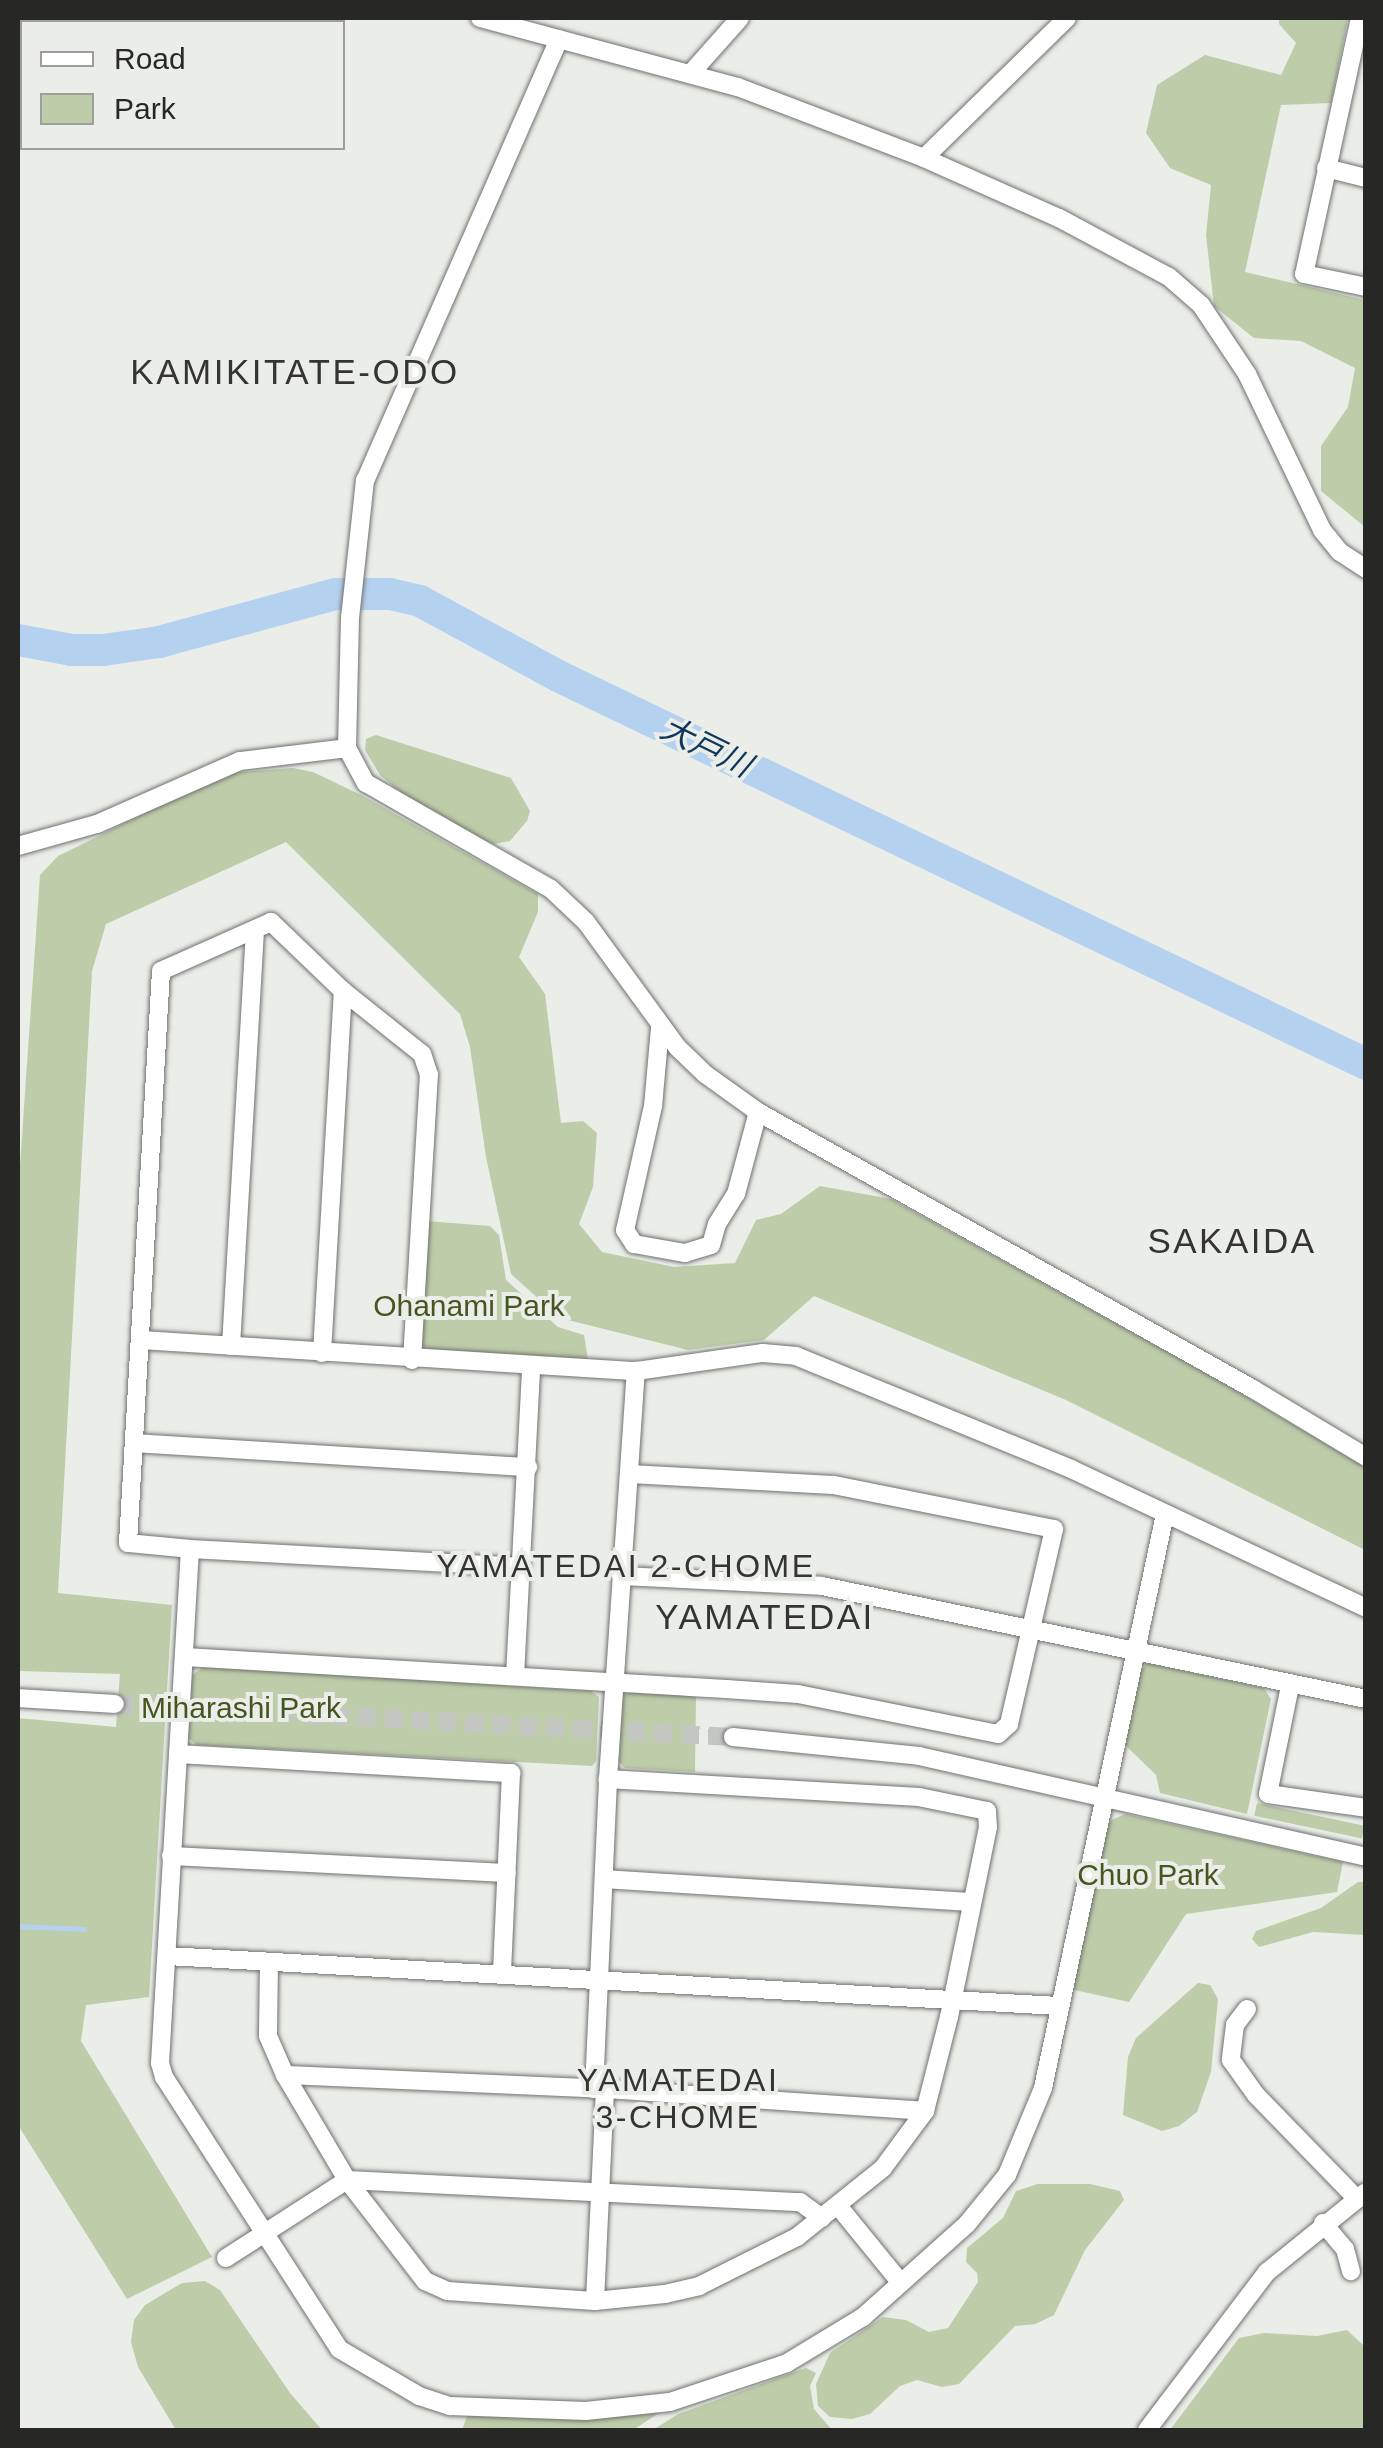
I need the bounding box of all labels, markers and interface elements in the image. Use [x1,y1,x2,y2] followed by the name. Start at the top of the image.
[20,20,345,150] legend
[114,42,186,75] text: Road
[114,92,176,125] text: Park
[130,351,460,393] district label: KAMIKITATE-ODO
[654,709,758,785] water label: 大戸川
[1147,1220,1317,1262] district label: SAKAIDA
[373,1288,565,1324] park label: Ohanami Park
[436,1547,816,1585] district label: YAMATEDAI 2-CHOME
[655,1596,875,1638] district label: YAMATEDAI
[141,1690,341,1726] park label: Miharashi Park
[1077,1857,1219,1893] park label: Chuo Park
[577,2062,779,2137] district label: YAMATEDAI 3-CHOME

